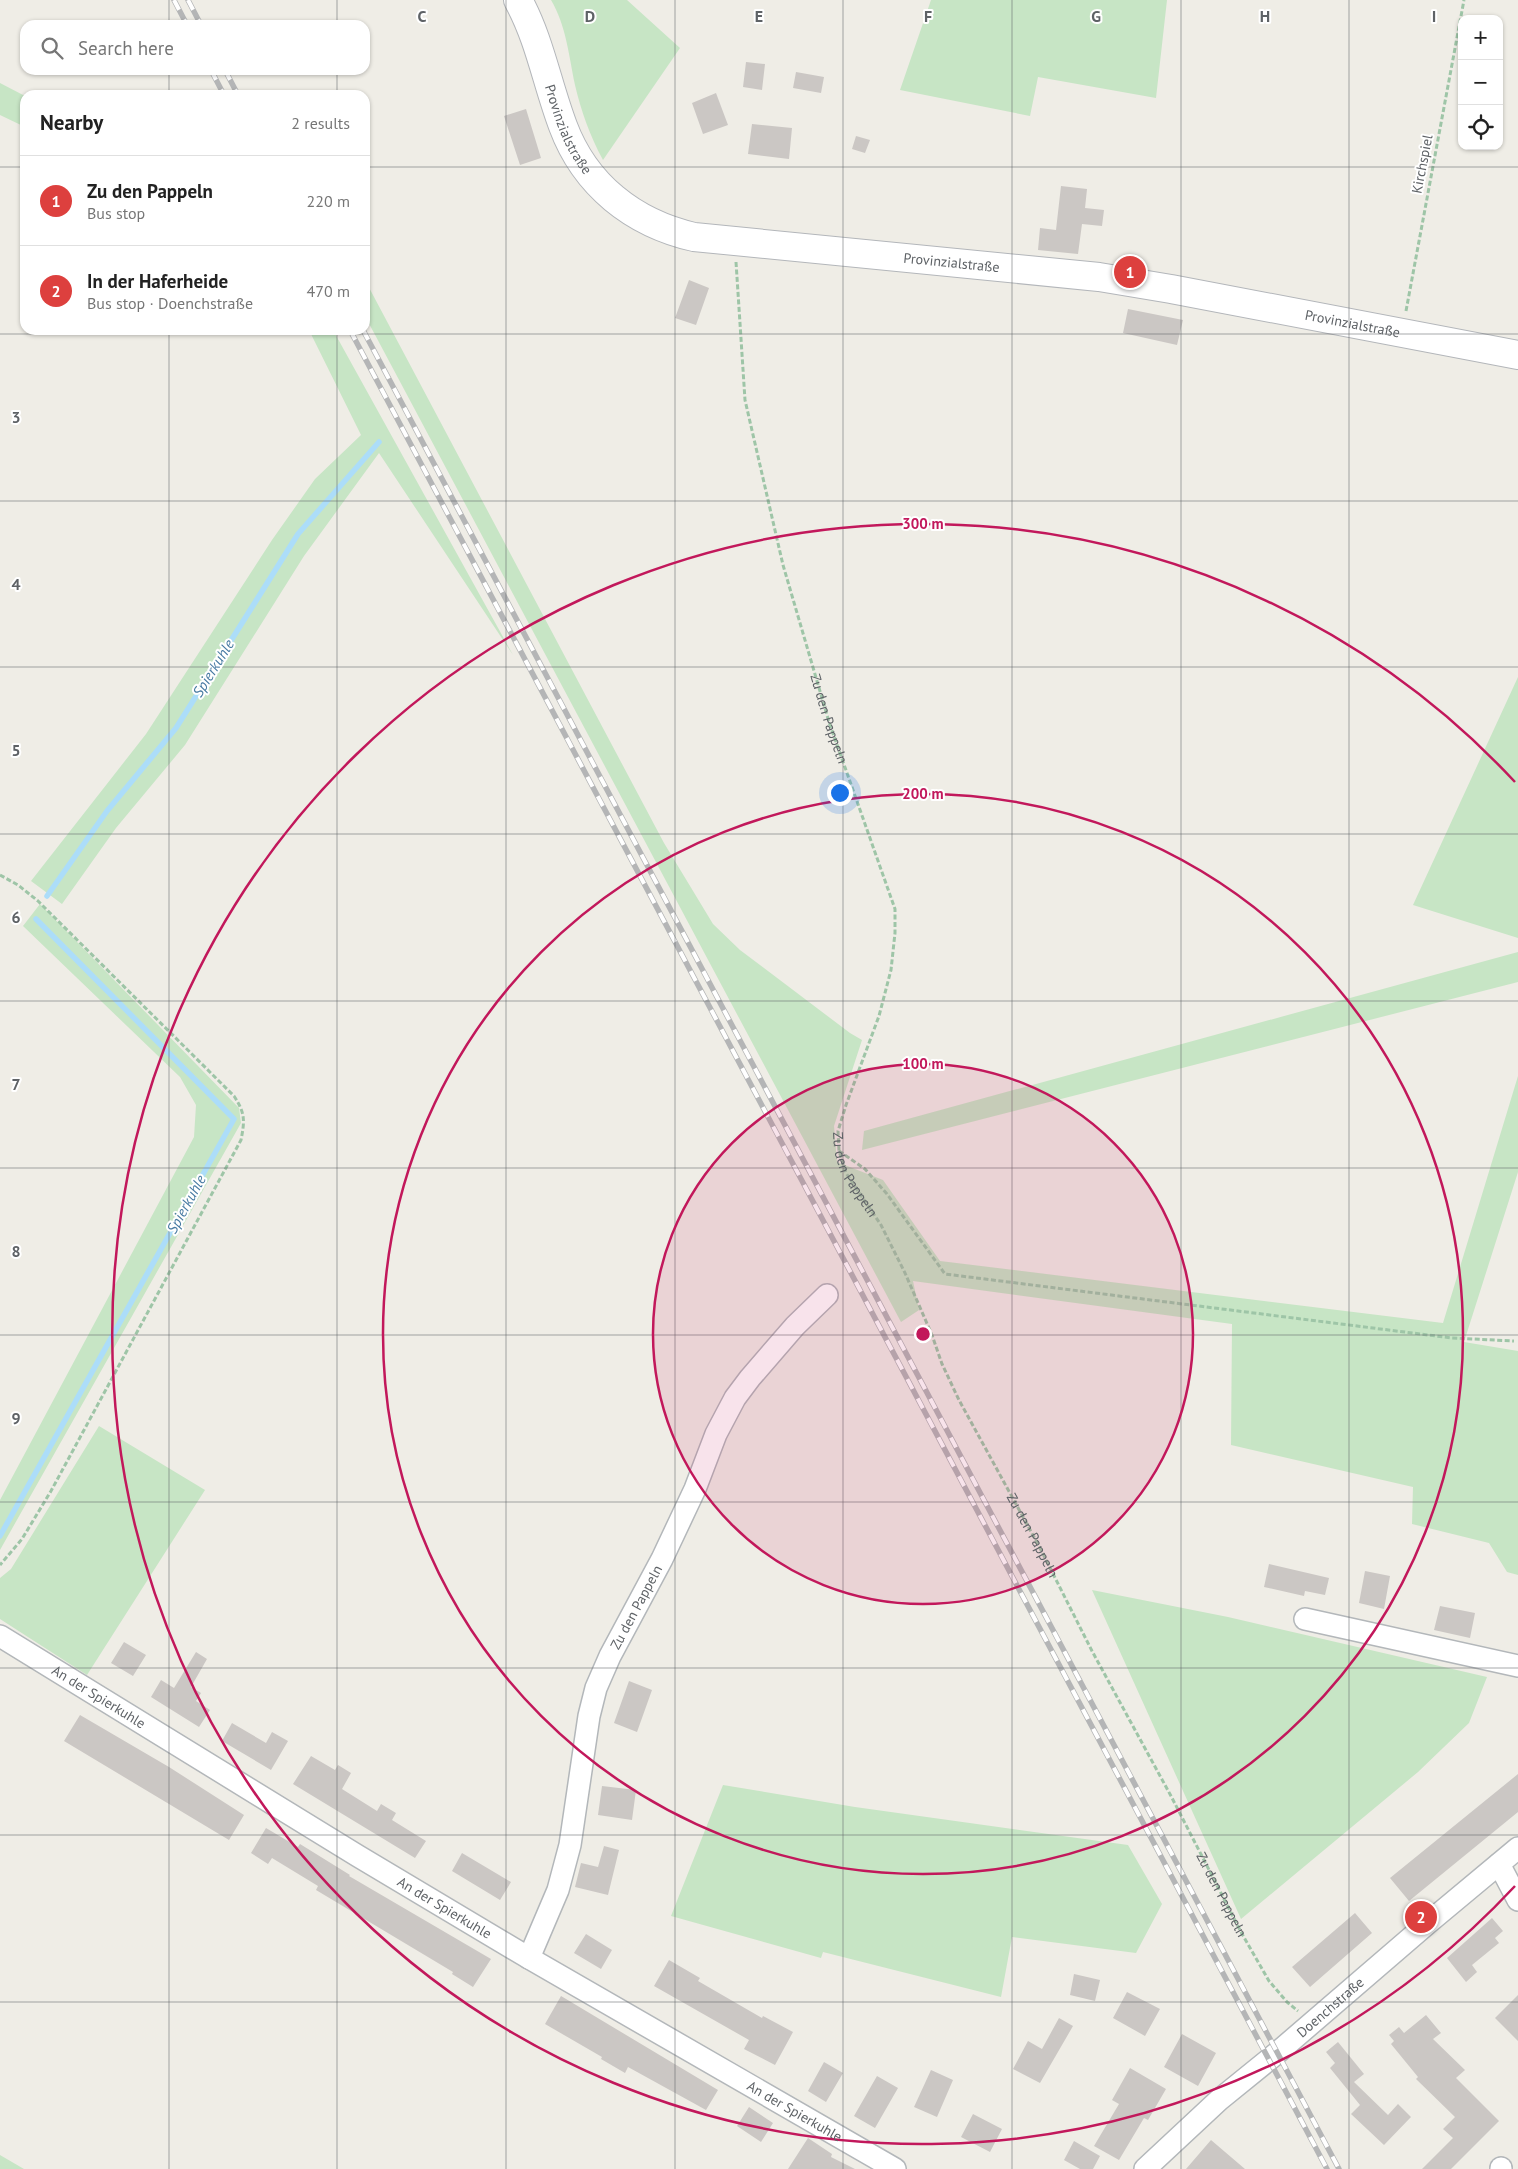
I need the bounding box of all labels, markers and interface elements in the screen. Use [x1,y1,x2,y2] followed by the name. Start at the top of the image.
[418,6,427,26] text: C
[585,6,595,26] text: D
[755,6,763,26] text: E
[924,6,932,26] text: F
[1091,6,1101,26] text: G
[1260,6,1270,26] text: H
[1432,6,1436,26] text: I
[1458,15,1503,150] map controls
[1458,15,1503,60] button: +
[20,20,370,75] search box
[38,34,66,62] icon: search
[78,36,174,60] text: Search here
[1458,60,1503,105] button: −
[541,82,596,178] street label: Provinzialstraße
[1458,105,1503,150] button: locate
[40,109,103,136] text: Nearby
[291,113,350,133] text: 2 results
[1407,133,1437,195] street label: Kirchspiel
[87,179,213,203] text: Zu den Pappeln
[51,191,61,211] text: 1
[307,191,350,211] text: 220 m
[87,203,145,223] text: Bus stop
[903,249,1001,276] street label: Provinzialstraße
[1114,253,1146,291] pin: 1
[87,269,228,293] text: In der Haferheide
[51,281,61,301] text: 2
[307,281,350,301] text: 470 m
[87,293,253,313] text: Bus stop · Doenchstraße
[1304,306,1402,341] street label: Provinzialstraße
[11,407,21,427] text: 3
[902,514,944,533] text: 300 m
[11,574,21,594] text: 4
[188,636,238,700] water label: Spierkuhle
[806,672,852,766] street label: Zu den Pappeln
[11,740,21,760] text: 5
[827,780,853,806] your location
[902,784,944,803] text: 200 m
[11,907,21,927] text: 6
[902,1054,944,1073] text: 100 m
[11,1074,21,1094] text: 7
[829,1132,882,1220] street label: Zu den Pappeln
[162,1171,210,1237] water label: Spierkuhle
[11,1241,21,1261] text: 8
[914,1325,932,1343] centre of rings
[11,1408,21,1428] text: 9
[1003,1490,1062,1580] street label: Zu den Pappeln
[606,1562,666,1653] street label: Zu den Pappeln
[49,1661,149,1732] street label: An der Spierkuhle
[1192,1849,1251,1940] street label: Zu den Pappeln
[394,1873,495,1943] street label: An der Spierkuhle
[1405,1898,1437,1936] pin: 2
[1293,1973,1368,2041] street label: Doenchstraße
[744,2077,845,2146] street label: An der Spierkuhle

